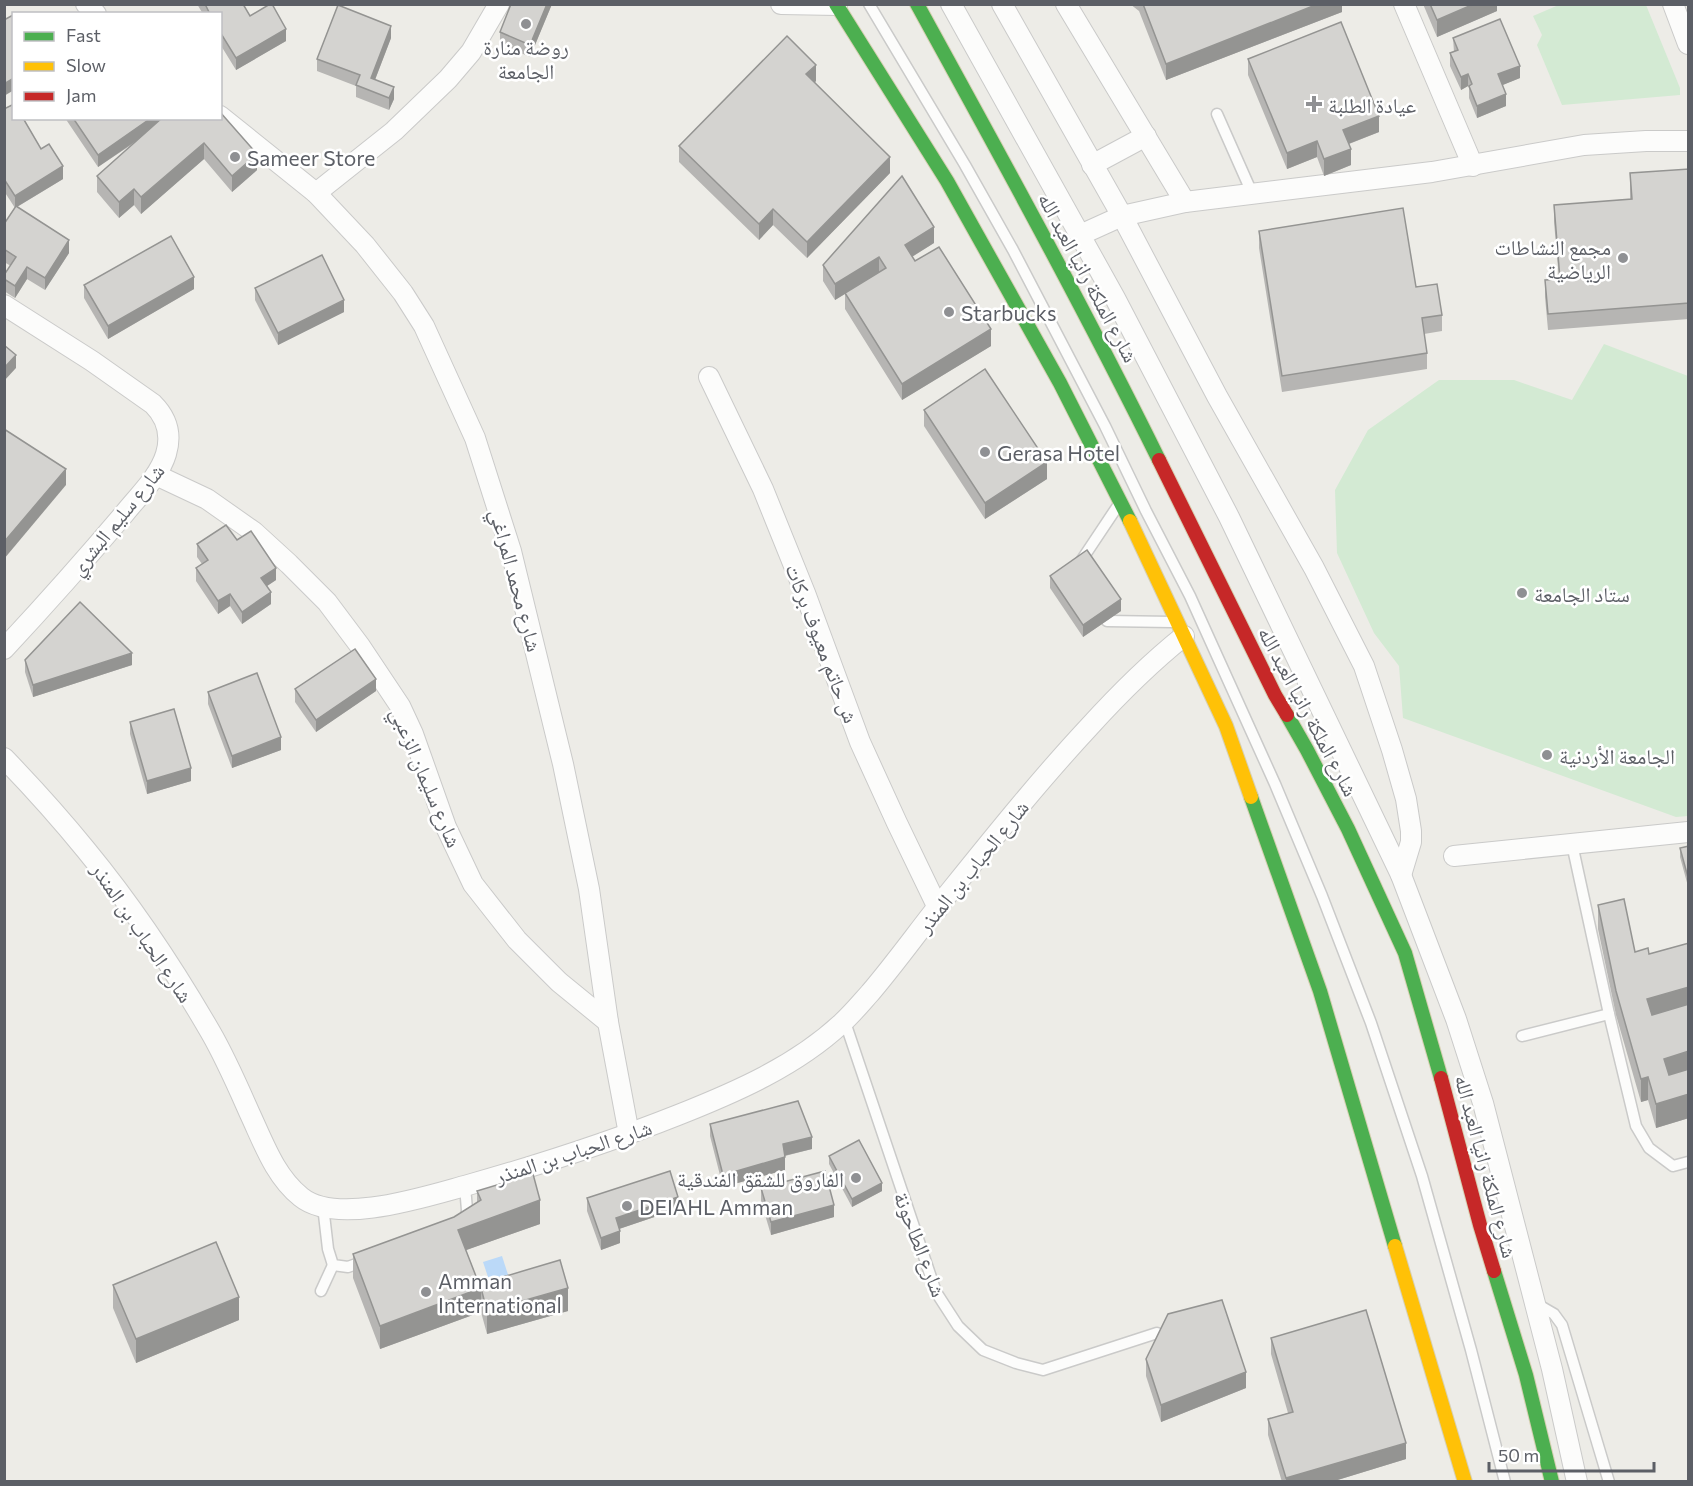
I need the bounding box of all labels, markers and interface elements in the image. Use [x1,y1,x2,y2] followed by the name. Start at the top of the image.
[12,12,222,120] legend
[519,17,533,31] marker: روضة منارة الجامعة
[66,24,101,46] text: Fast
[483,34,569,83] place label: روضة منارة الجامعة
[66,54,106,76] text: Slow
[66,84,96,106] text: Jam
[1328,92,1417,117] place label: عيادة الطلبة
[1305,95,1323,113] marker: عيادة الطلبة
[247,145,375,170] place label: Sameer Store
[228,150,242,164] marker: Sameer Store
[1032,188,1144,367] street label: شارع الملكة رانيا العبد الله
[1495,234,1611,283] place label: مجمع النشاطات الرياضية
[1616,251,1630,265] marker: مجمع النشاطات الرياضية
[961,300,1057,325] place label: Starbucks
[942,305,956,319] marker: Starbucks
[997,440,1120,465] place label: Gerasa Hotel
[978,445,992,459] marker: Gerasa Hotel
[63,458,173,583] street label: شارع سليم البشري
[481,506,548,656] street label: شارع محمد المراغي
[778,560,865,727] street label: ش حاتم معيوف بركات
[1534,581,1630,606] place label: ستاد الجامعة
[1515,586,1529,600] marker: ستاد الجامعة
[1252,622,1364,801] street label: شارع الملكة رانيا العبد الله
[381,703,468,853] street label: شارع سليمان الزعبي
[1559,743,1675,768] place label: الجامعة الأردنية
[1540,748,1554,762] marker: الجامعة الأردنية
[910,795,1035,939] street label: شارع الحباب بن المنذر
[85,856,199,1008] street label: شارع الحباب بن المنذر
[1449,1072,1523,1261] street label: شارع الملكة رانيا العبد الله
[490,1114,655,1190] street label: شارع الحباب بن المنذر
[677,1166,844,1193] place label: الفاروق للشقق الفندقية
[849,1171,863,1185] marker: الفاروق للشقق الفندقية
[888,1188,952,1301] street label: شارع الطاحونة
[639,1194,793,1219] place label: DEIAHL Amman
[620,1199,634,1213] marker: DEIAHL Amman
[438,1268,562,1317] place label: Amman International
[419,1285,433,1299] marker: Amman International
[1489,1435,1654,1473] scale bar
[1498,1444,1539,1466] text: 50 m

